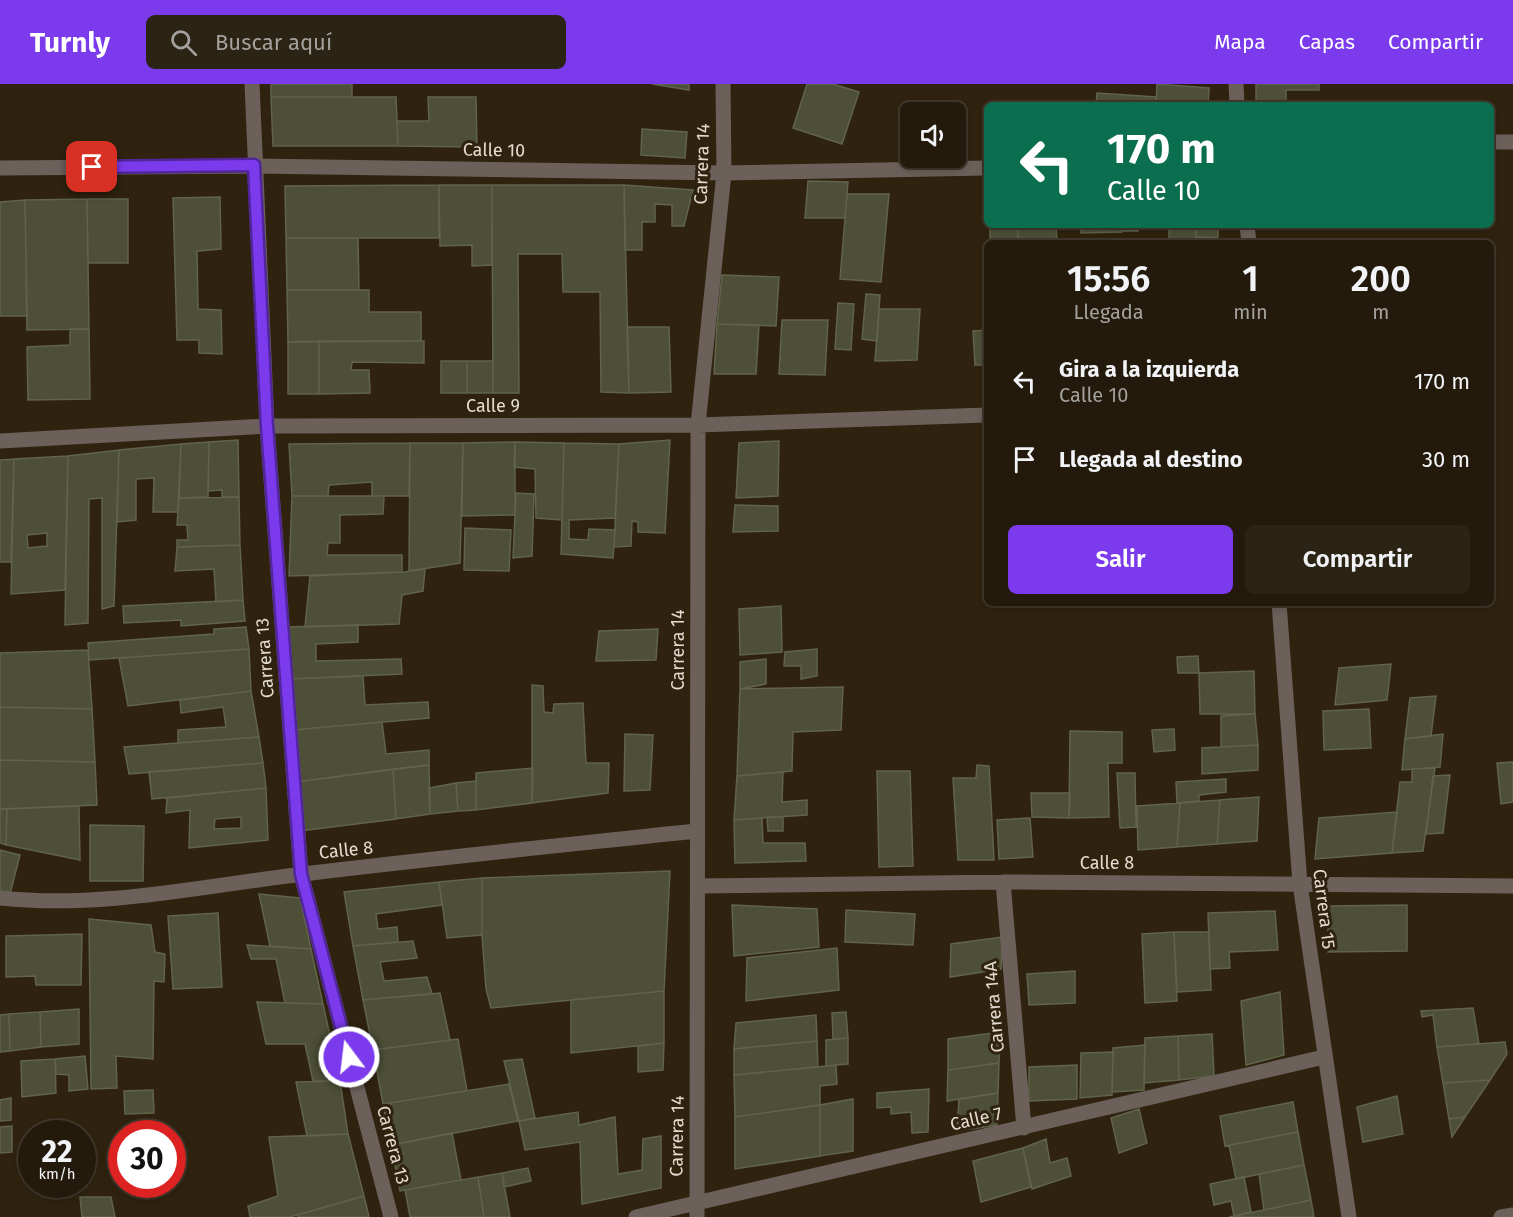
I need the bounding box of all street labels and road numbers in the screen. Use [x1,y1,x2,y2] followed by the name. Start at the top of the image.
[690,123,714,205] street label: Carrera 14
[463,138,525,162] street label: Calle 10
[466,395,520,417] street label: Calle 9
[667,609,689,691] street label: Carrera 14
[251,617,279,699] street label: Carrera 13
[318,836,374,864] street label: Calle 8
[1080,852,1134,874] street label: Calle 8
[1308,868,1340,950] street label: Carrera 15
[979,960,1009,1053] street label: Carrera 14A
[665,1095,689,1177] street label: Carrera 14
[948,1102,1004,1136] street label: Calle 7
[372,1103,414,1187] street label: Carrera 13

